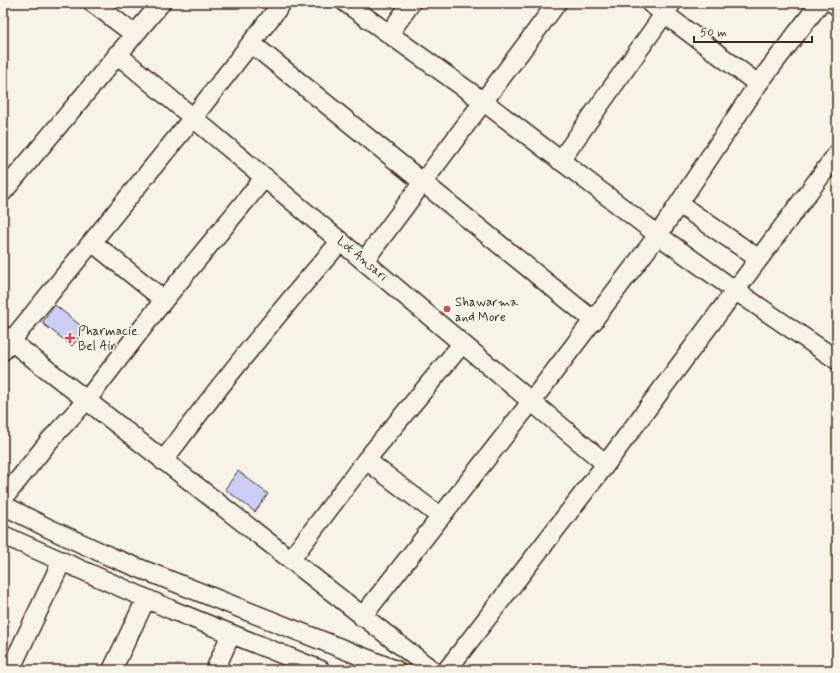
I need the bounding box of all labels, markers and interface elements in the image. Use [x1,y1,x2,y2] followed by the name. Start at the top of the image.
[694,18,812,44] scale bar
[700,25,727,41] text: 50 m
[333,233,391,285] street label: Lot Ansari
[455,294,518,326] place label: Shawarma and More
[442,304,452,314] marker: Shawarma and More
[78,323,137,355] place label: Pharmacie Bel Air
[65,333,75,343] marker: Pharmacie Bel Air

